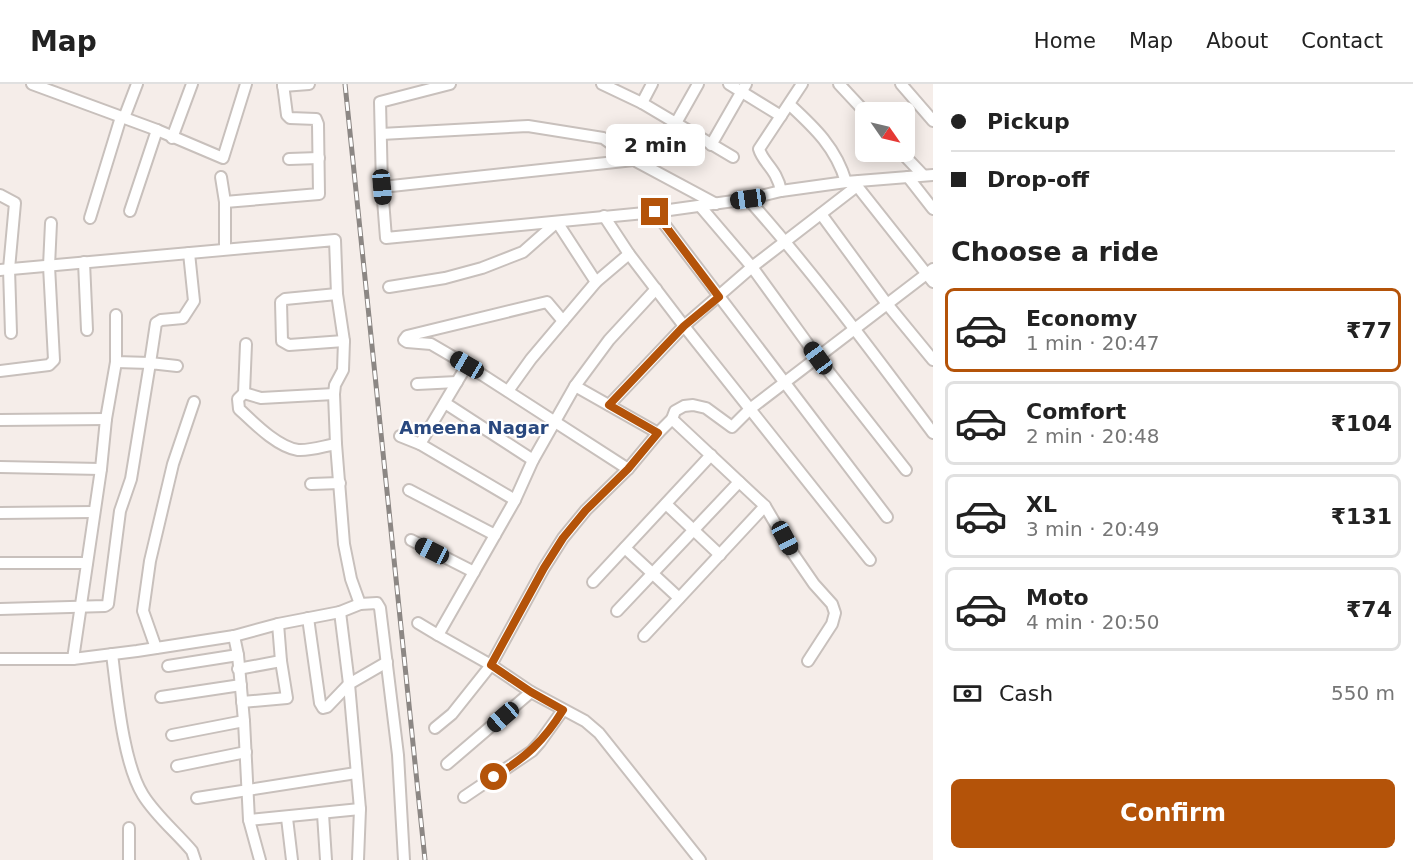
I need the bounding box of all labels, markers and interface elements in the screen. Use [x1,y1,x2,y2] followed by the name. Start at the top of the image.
[30,25,97,58] text: Map
[1034,29,1096,53] text: Home
[1129,29,1173,53] text: Map
[1206,29,1268,53] text: About
[1301,29,1383,53] text: Contact
[855,102,915,162] north arrow
[855,102,915,162] map controls
[987,109,1070,134] text: Pickup
[606,125,704,167] callout: 2 min
[624,133,687,157] text: 2 min
[987,167,1089,192] text: Drop-off
[371,168,393,206] car
[729,188,767,210] car
[641,198,668,225] route end
[951,236,1159,267] text: Choose a ride
[954,303,1008,357] icon: car
[1026,306,1137,331] text: Economy
[1346,318,1392,343] text: ₹77
[1026,331,1160,355] text: 1 min · 20:47
[800,338,836,378] car
[447,348,487,382] car
[954,396,1008,450] icon: car
[1026,399,1126,424] text: Comfort
[1331,411,1392,436] text: ₹104
[399,417,549,438] district label: Ameena Nagar
[1026,424,1160,448] text: 2 min · 20:48
[954,489,1008,543] icon: car
[1026,492,1057,517] text: XL
[1331,504,1392,529] text: ₹131
[1026,517,1160,541] text: 3 min · 20:49
[769,518,801,558] car
[412,535,452,567] car
[954,582,1008,636] icon: car
[1026,585,1089,610] text: Moto
[1346,597,1392,622] text: ₹74
[1026,610,1160,634] text: 4 min · 20:50
[951,677,984,710] icon: cash
[999,681,1053,706] text: Cash
[1331,681,1395,705] text: 550 m
[484,698,522,736] car
[480,763,507,790] route start
[951,779,1395,848] button: Confirm

